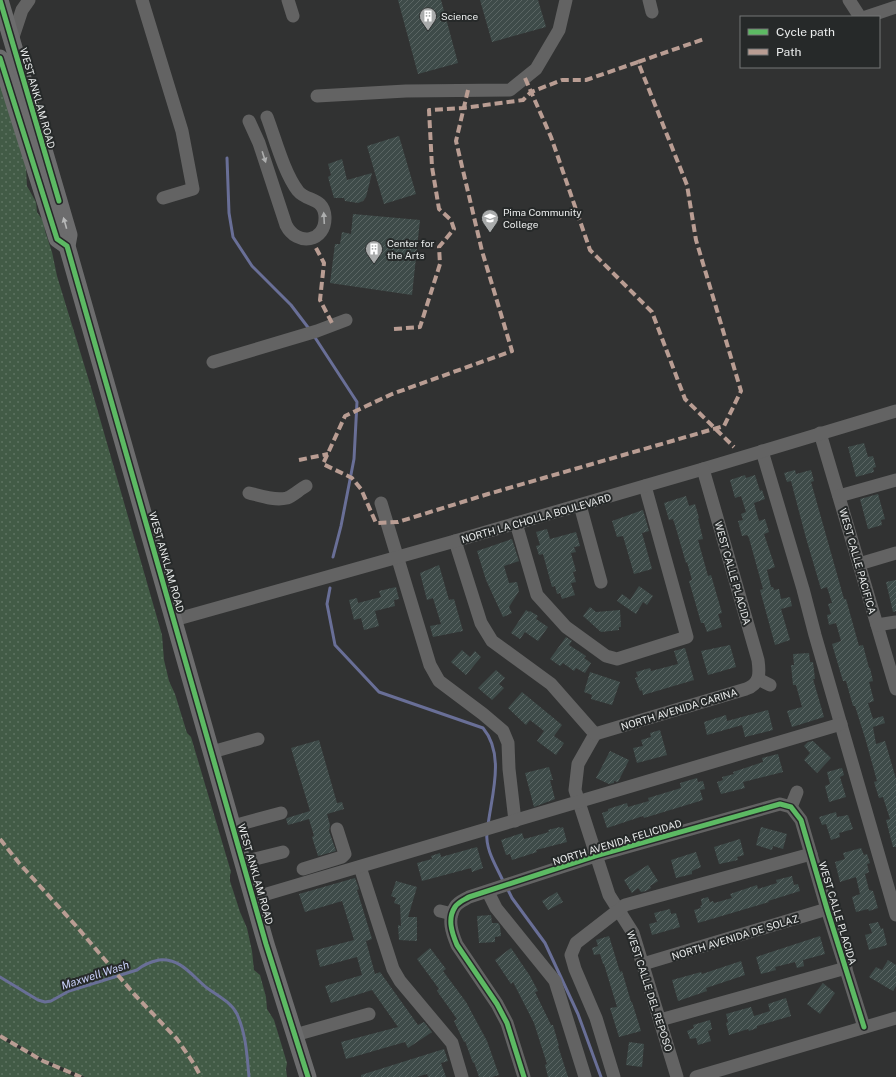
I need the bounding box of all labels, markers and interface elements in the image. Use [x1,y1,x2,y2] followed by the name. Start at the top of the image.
[418,6,438,31] building icon: Science
[441,10,478,22] place label: Science
[740,16,880,68] legend
[776,25,835,39] text: Cycle path
[776,45,802,59] text: Path
[18,46,58,150] street label: WEST ANKLAM ROAD
[261,152,267,164] one-way arrow
[503,206,582,230] place label: Pima Community College
[480,208,500,233] school or university icon: Pima Community College
[320,212,327,224] one-way arrow
[62,217,68,229] one-way arrow
[387,237,434,261] place label: Center for the Arts
[364,239,384,264] building icon: Center for the Arts
[460,491,612,545] street label: NORTH LA CHOLLA BOULEVARD
[837,507,879,615] street label: WEST CALLE PACIFICA
[147,510,187,614] street label: WEST ANKLAM ROAD
[712,520,754,626] street label: WEST CALLE PLACIDA
[619,686,739,732] street label: NORTH AVENIDA CARINA
[551,817,683,867] street label: NORTH AVENIDA FELICIDAD
[236,822,276,926] street label: WEST ANKLAM ROAD
[817,860,859,966] street label: WEST CALLE PLACIDA
[670,912,800,962] street label: NORTH AVENIDA DE SOLAZ
[625,929,675,1053] street label: WEST CALLE DEL REPOSO
[60,958,130,992] water label: Maxwell Wash

